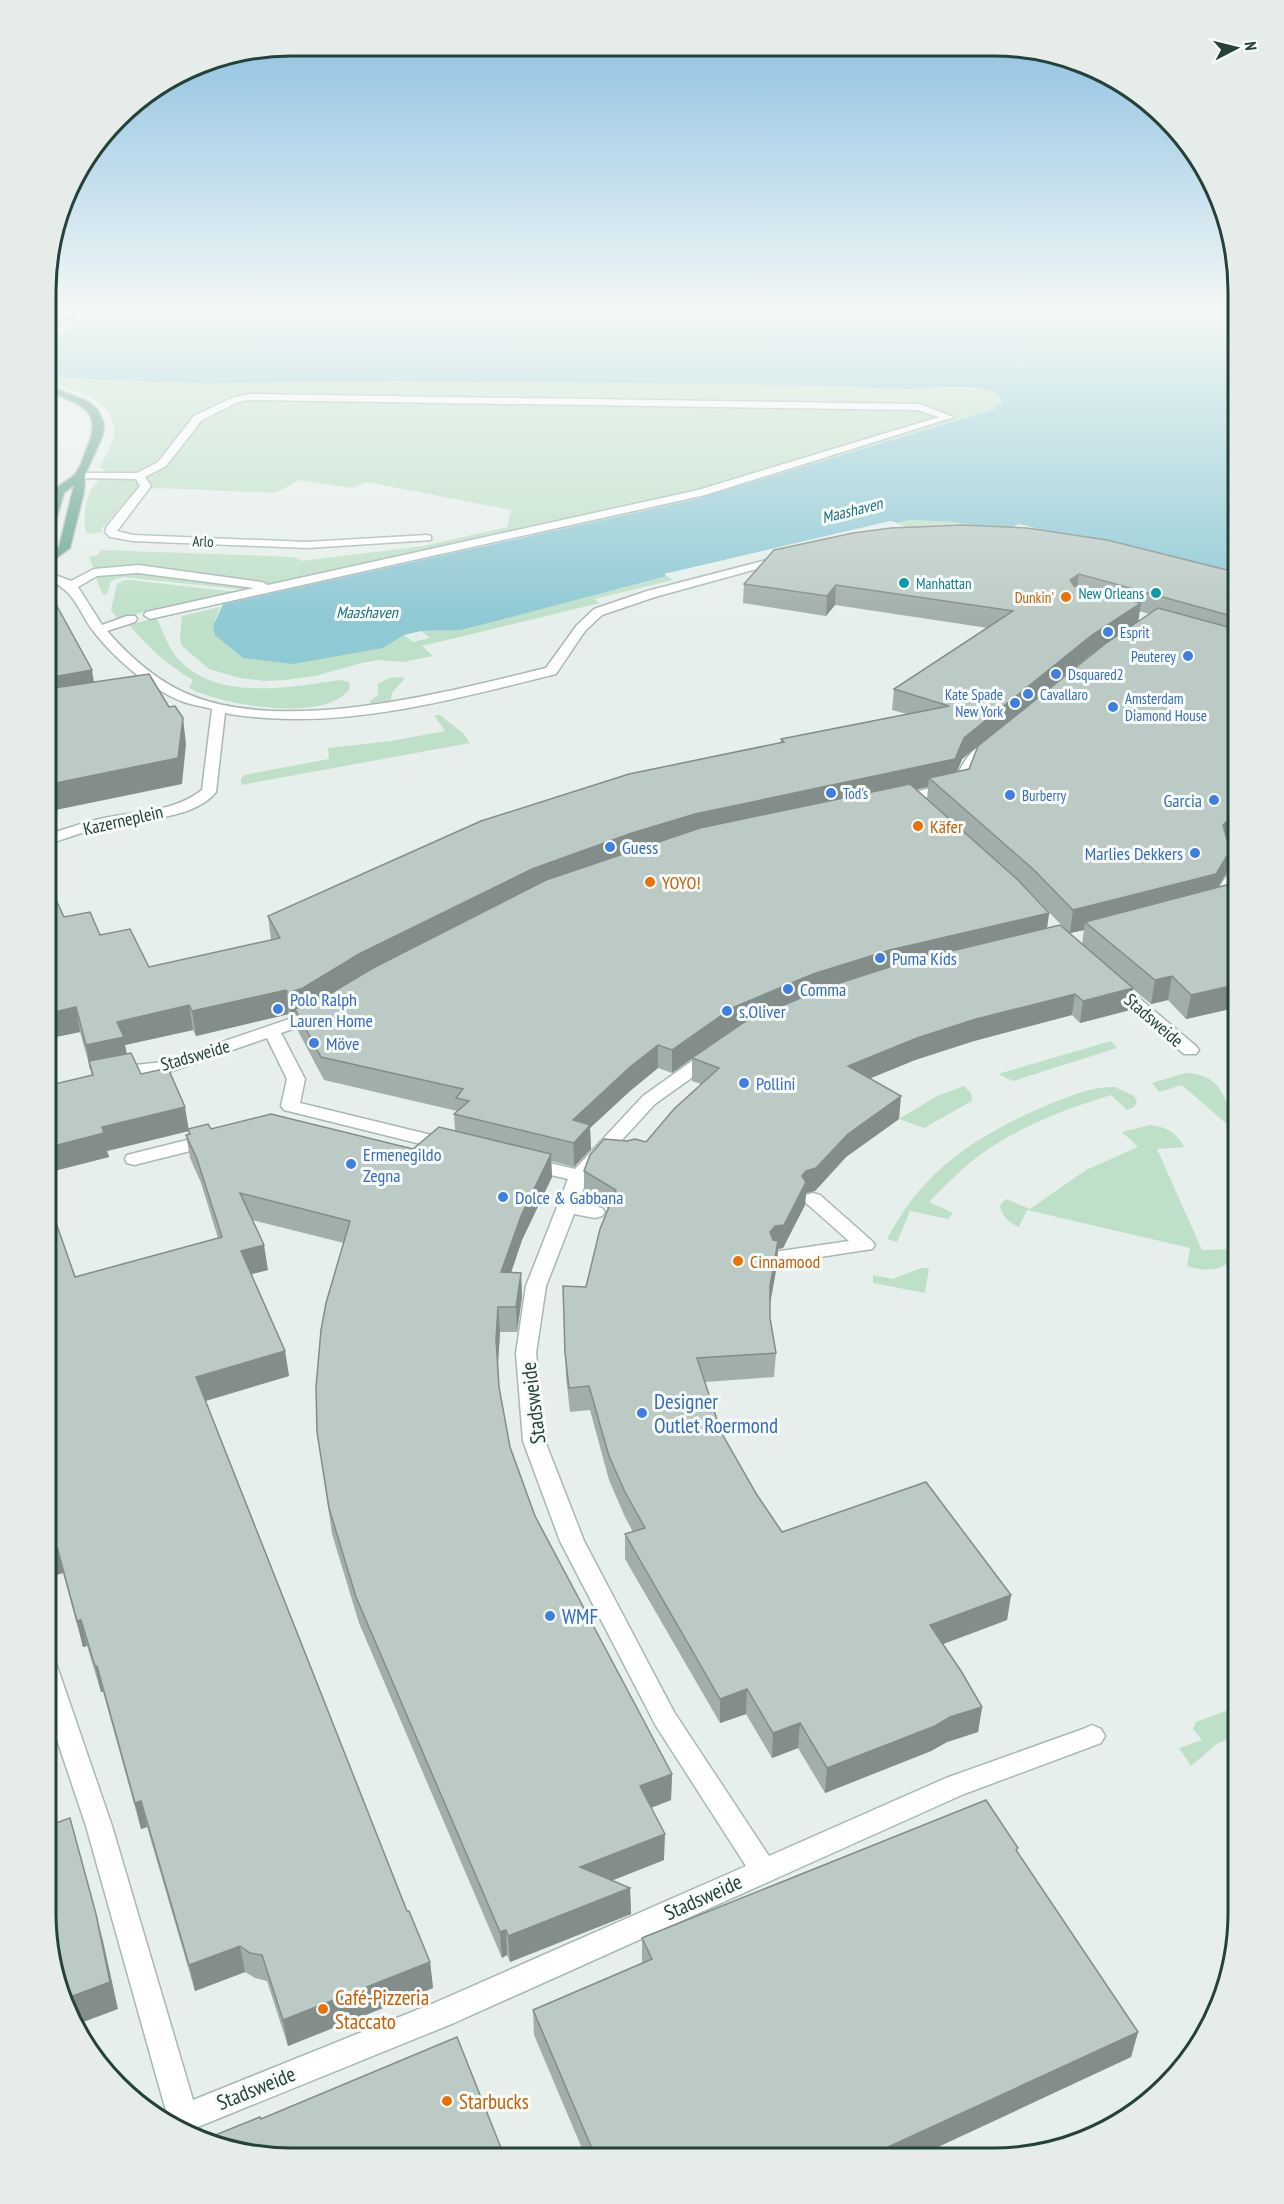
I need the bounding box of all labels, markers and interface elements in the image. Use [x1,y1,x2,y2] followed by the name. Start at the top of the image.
[1206,18,1266,78] north arrow
[1240,41,1261,52] text: N
[820,493,885,527] water label: Maashaven
[192,531,214,551] street label: Arlo
[916,574,972,593] place label: Manhattan
[897,576,911,590] marker: Manhattan
[1078,584,1144,603] place label: New Orleans
[1149,586,1163,600] marker: New Orleans
[1015,588,1054,607] place label: Dunkin'
[1059,590,1073,604] marker: Dunkin'
[336,602,399,622] water label: Maashaven
[1120,623,1150,642] place label: Esprit
[1101,625,1115,639] marker: Esprit
[1131,647,1176,666] place label: Peuterey
[1181,649,1195,663] marker: Peuterey
[1068,665,1124,684] place label: Dsquared2
[1049,667,1063,681] marker: Dsquared2
[945,685,1003,721] place label: Kate Spade New York
[1040,685,1088,704] place label: Cavallaro
[1021,687,1035,701] marker: Cavallaro
[1125,689,1207,725] place label: Amsterdam Diamond House
[1008,696,1022,710] marker: Kate Spade New York
[1106,700,1120,714] marker: Amsterdam Diamond House
[843,784,868,803] place label: Tod's
[824,786,838,800] marker: Tod's
[1022,786,1067,805] place label: Burberry
[1003,788,1017,802] marker: Burberry
[1163,789,1202,812] place label: Garcia
[1207,793,1221,807] marker: Garcia
[81,800,165,840] street label: Kazerneplein
[930,815,963,838] place label: Käfer
[911,819,925,833] marker: Käfer
[622,836,658,859] place label: Guess
[603,840,617,854] marker: Guess
[1085,842,1183,865] place label: Marlies Dekkers
[1188,846,1202,860] marker: Marlies Dekkers
[662,871,701,894] place label: YOYO!
[643,875,657,889] marker: YOYO!
[892,947,957,970] place label: Puma Kids
[873,951,887,965] marker: Puma Kids
[800,978,846,1001] place label: Comma
[781,982,795,996] marker: Comma
[290,988,373,1032] place label: Polo Ralph Lauren Home
[1120,988,1188,1052] street label: Stadsweide
[739,1000,786,1023] place label: s.Oliver
[271,1002,285,1016] marker: Polo Ralph Lauren Home
[720,1004,734,1018] marker: s.Oliver
[326,1032,359,1055] place label: Möve
[158,1034,232,1076] street label: Stadsweide
[307,1036,321,1050] marker: Möve
[756,1072,795,1095] place label: Pollini
[737,1076,751,1090] marker: Pollini
[363,1143,442,1187] place label: Ermenegildo Zegna
[344,1157,358,1171] marker: Ermenegildo Zegna
[515,1186,623,1209] place label: Dolce & Gabbana
[496,1190,510,1204] marker: Dolce & Gabbana
[750,1250,820,1273] place label: Cinnamood
[731,1254,745,1268] marker: Cinnamood
[515,1360,551,1446] street label: Stadsweide
[654,1388,778,1439] place label: Designer Outlet Roermond
[635,1406,649,1420] marker: Designer Outlet Roermond
[562,1603,598,1630] place label: WMF
[543,1609,557,1623] marker: WMF
[660,1868,746,1926] street label: Stadsweide
[335,1984,429,2035] place label: Café-Pizzeria Staccato
[316,2002,330,2016] marker: Café-Pizzeria Staccato
[213,2060,299,2116] street label: Stadsweide
[459,2088,529,2115] place label: Starbucks
[440,2094,454,2108] marker: Starbucks

